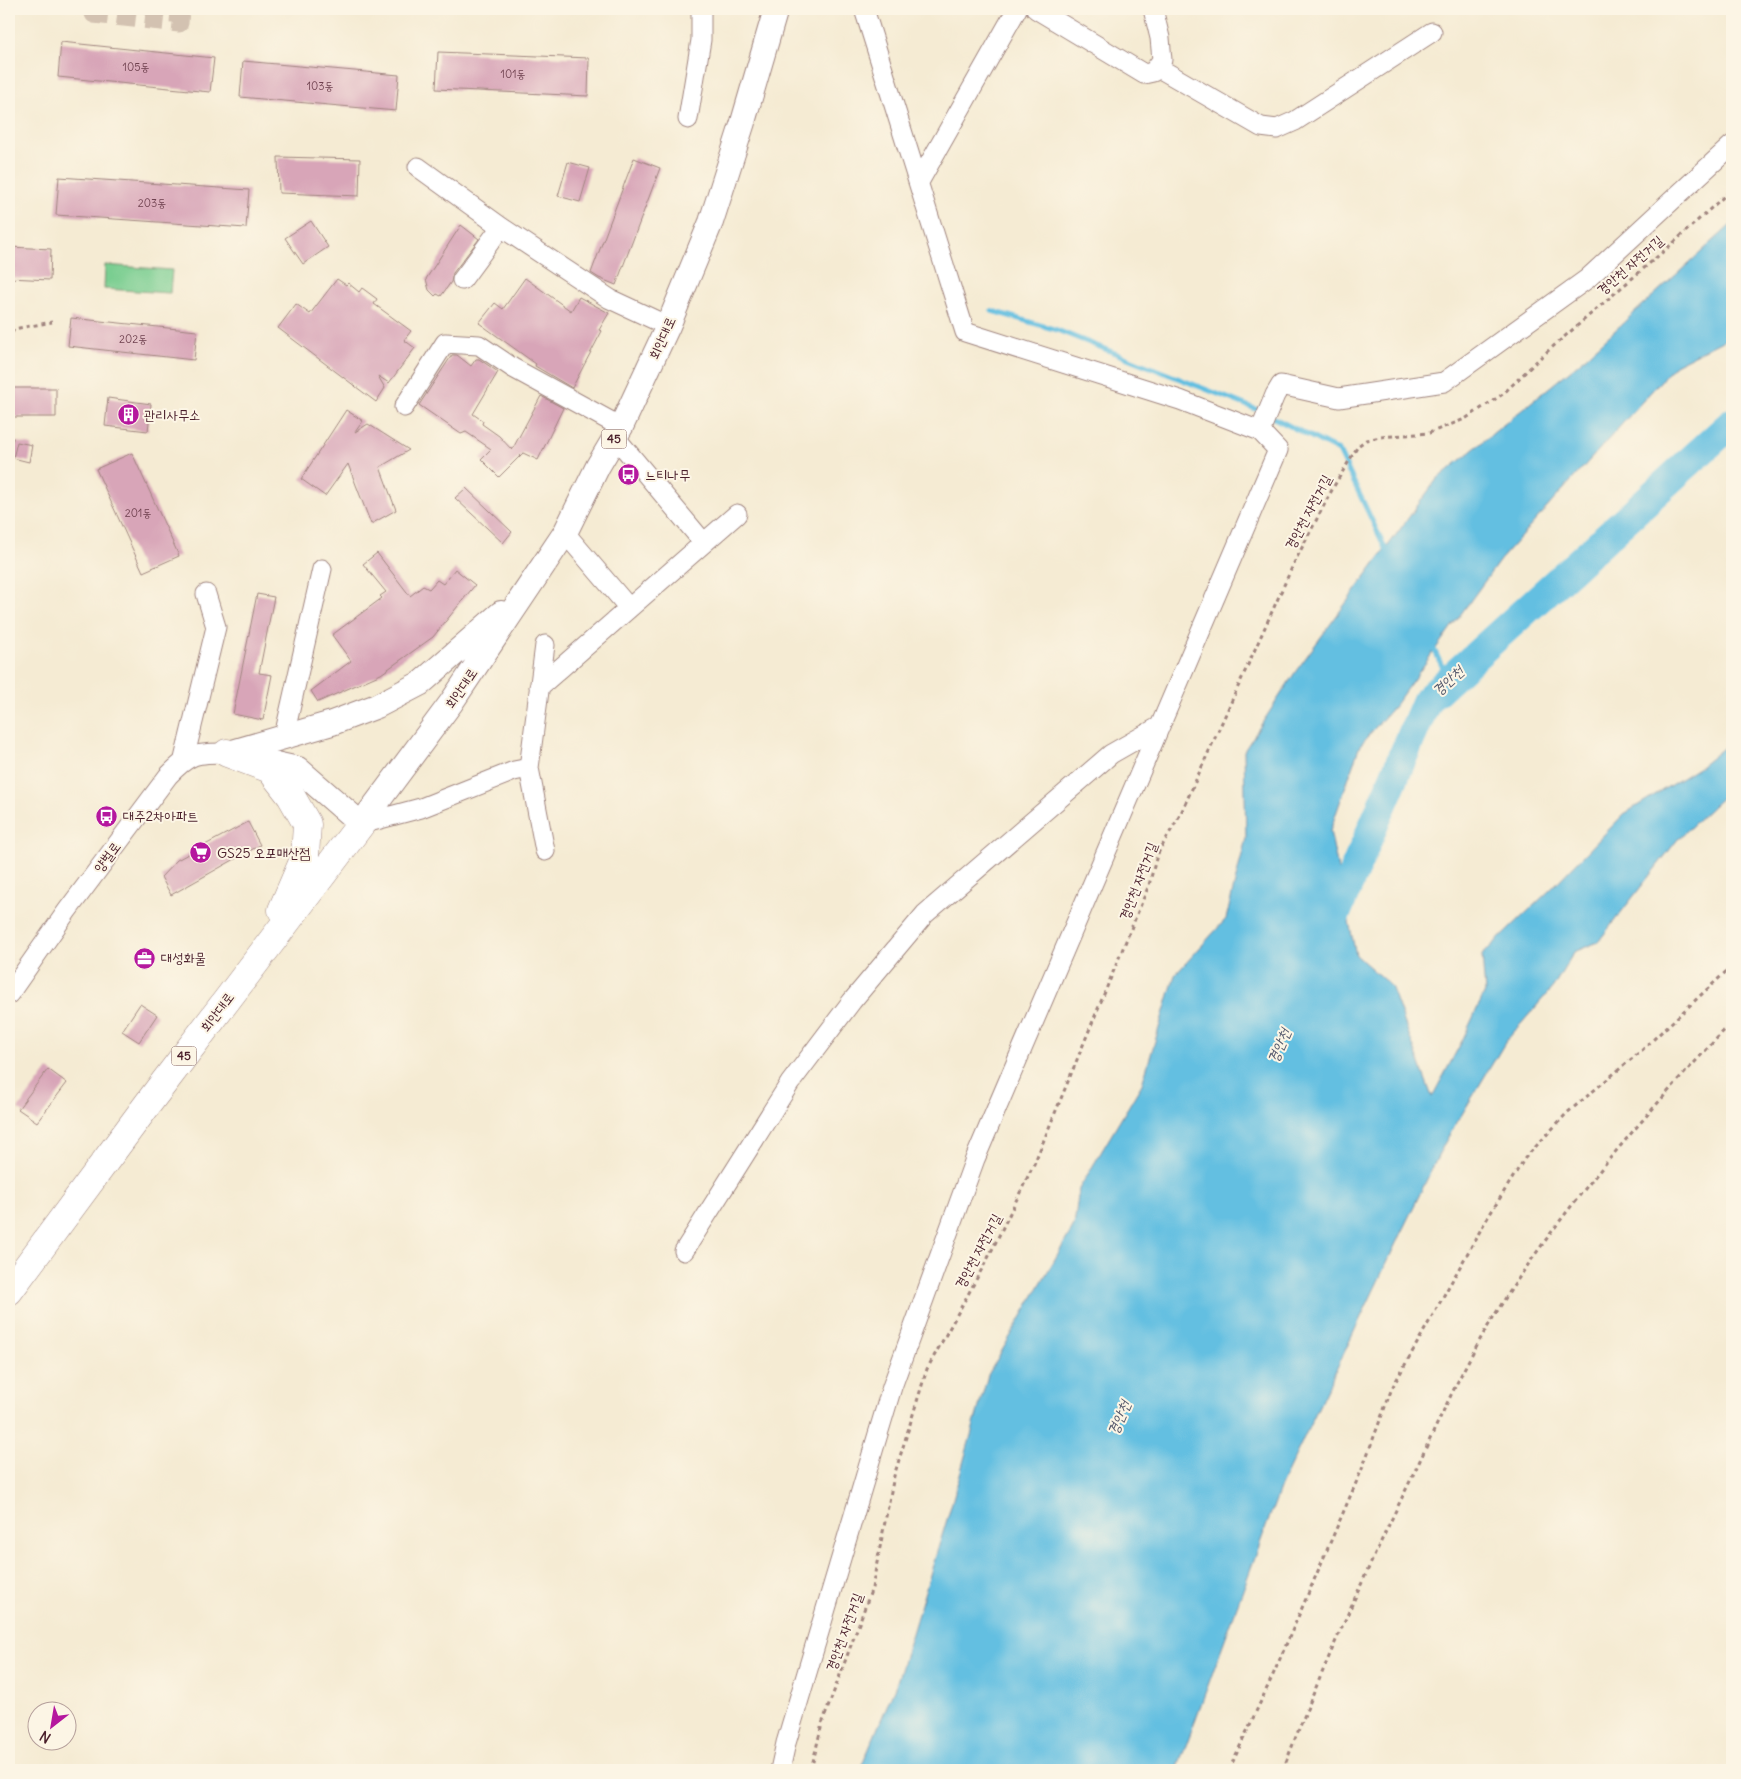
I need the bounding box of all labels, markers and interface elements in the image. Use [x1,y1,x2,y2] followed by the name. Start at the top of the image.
[123,60,150,74] house number: 105동
[501,67,526,81] house number: 101동
[307,79,333,93] house number: 103동
[138,196,166,210] house number: 203동
[1593,231,1667,299] street label: 경안천 자전거길
[645,314,679,362] street label: 회안대로
[119,332,147,346] house number: 202동
[116,403,140,427] building icon: 관리사무소
[144,406,200,424] place label: 관리사무소
[602,429,626,448] road number: 45
[617,463,641,487] bus stop icon: 느티나무
[645,466,690,484] place label: 느티나무
[1281,471,1336,553] street label: 경안천 자전거길
[125,506,151,520] house number: 201동
[1428,660,1469,700] water label: 경안천
[441,664,481,712] street label: 회안대로
[95,804,119,828] bus stop icon: 대주2차아파트
[123,807,198,825] place label: 대주2차아파트
[90,838,124,876] street label: 양벌로
[1115,839,1161,923] street label: 경안천 자전거길
[189,841,213,865] supermarket icon: GS25 오포매산점
[217,844,310,862] place label: GS25 오포매산점
[133,946,157,970] office icon: 대성화물
[161,949,206,967] place label: 대성화물
[196,989,238,1035] street label: 회안대로
[1263,1024,1295,1066] water label: 경안천
[172,1046,196,1066] road number: 45
[951,1210,1006,1292] street label: 경안천 자전거길
[1103,1396,1135,1438] water label: 경안천
[821,1590,867,1674] street label: 경안천 자전거길
[28,1702,78,1752] north arrow
[37,1727,54,1747] text: N

